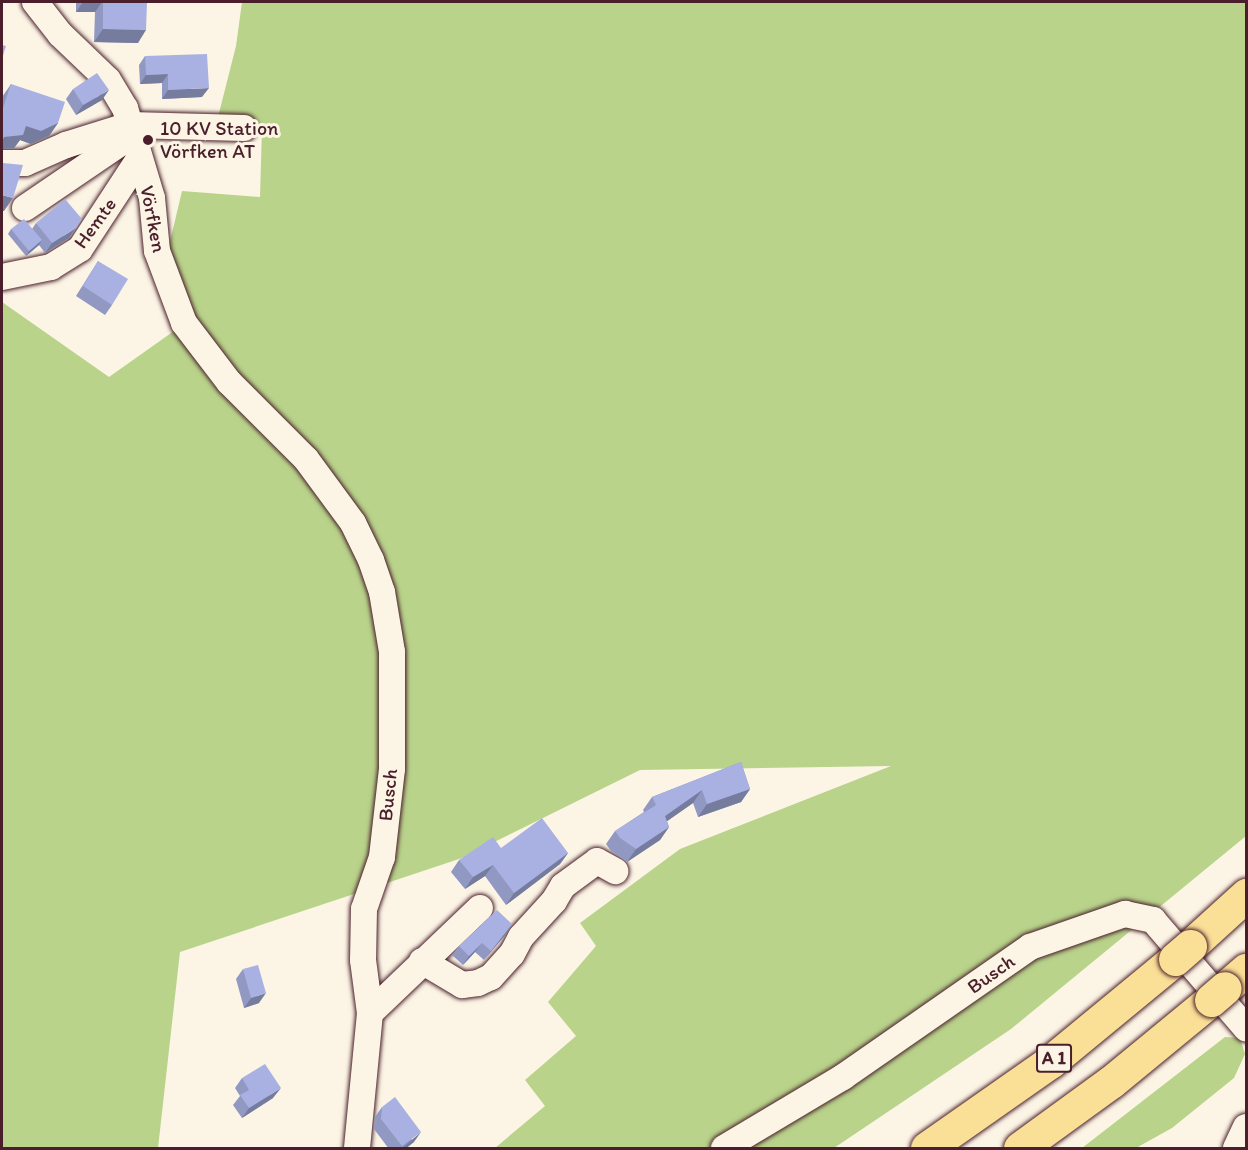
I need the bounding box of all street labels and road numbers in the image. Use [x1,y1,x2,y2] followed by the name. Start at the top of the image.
[135,183,171,255] street label: Vörfken
[68,193,122,253] street label: Hemte
[373,768,403,822] street label: Busch
[963,949,1019,999] street label: Busch
[1036,1043,1072,1073] road number: A 1

